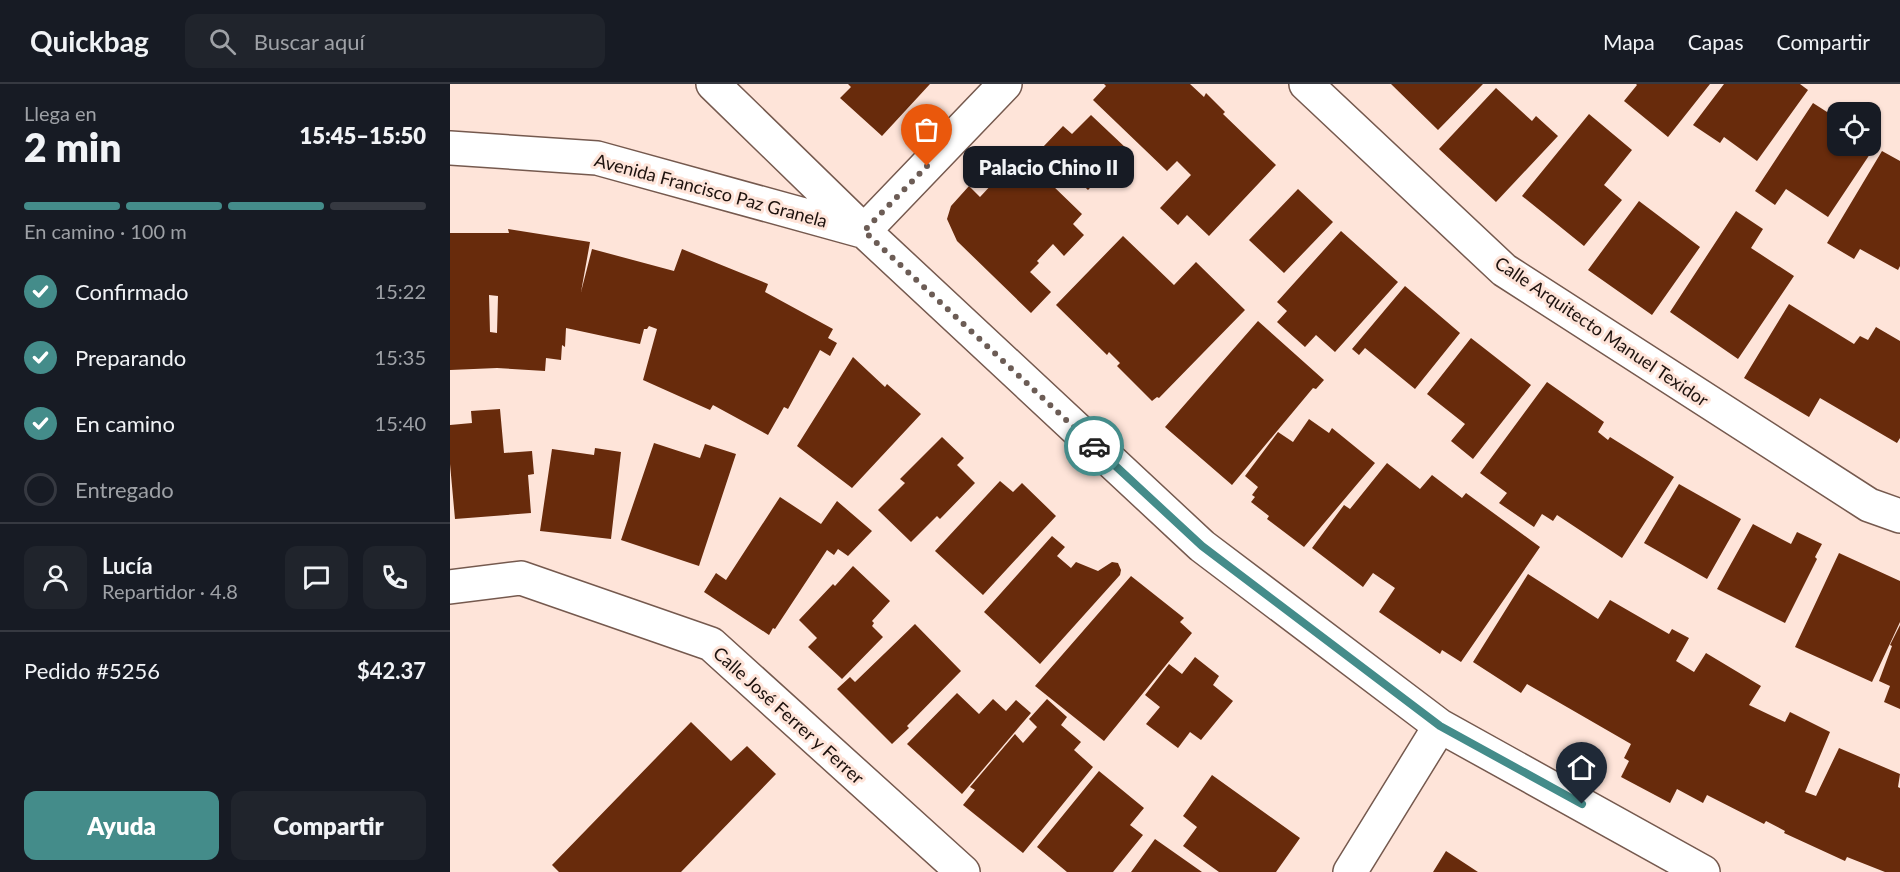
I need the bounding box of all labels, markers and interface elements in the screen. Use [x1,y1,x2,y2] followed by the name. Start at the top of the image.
[185,14,605,68] search box
[30,24,149,58] text: Quickbag
[206,25,239,58] icon: search
[254,28,365,55] text: Buscar aquí
[1603,29,1655,54] text: Mapa
[1688,29,1744,54] text: Capas
[1777,29,1870,54] text: Compartir
[24,101,97,125] text: Llega en
[1827,102,1881,156] map controls
[1827,102,1881,156] button: locate
[901,104,952,166] pin
[910,113,943,146] icon: bag
[300,122,426,149] text: 15:45–15:50
[24,124,121,170] text: 2 min
[963,145,1134,187] callout: Palacio Chino II
[592,148,830,232] street label: Avenida Francisco Paz Granela
[979,155,1118,179] text: Palacio Chino II
[24,219,187,243] text: En camino · 100 m
[1491,251,1713,411] street label: Calle Arquitecto Manuel Texidor
[24,275,57,308] icon: check
[75,278,188,305] text: Confirmado
[375,279,426,303] text: 15:22
[24,341,57,374] icon: check
[75,344,186,371] text: Preparando
[375,345,426,369] text: 15:35
[24,407,57,440] icon: check
[75,410,175,437] text: En camino
[375,411,426,435] text: 15:40
[1064,416,1124,476] courier
[1078,430,1111,463] icon: car
[75,476,174,503] text: Entregado
[24,546,87,609] button: person
[285,546,348,609] button: chat
[363,546,426,609] button: phone
[102,552,153,579] text: Lucía
[102,579,238,603] text: Repartidor · 4.8
[709,642,869,789] street label: Calle José Ferrer y Ferrer
[24,657,160,684] text: Pedido #5256
[357,657,426,684] text: $42.37
[1556,742,1607,804] pin
[1565,751,1598,784] icon: home
[24,791,219,860] button: Ayuda
[231,791,426,860] button: Compartir

